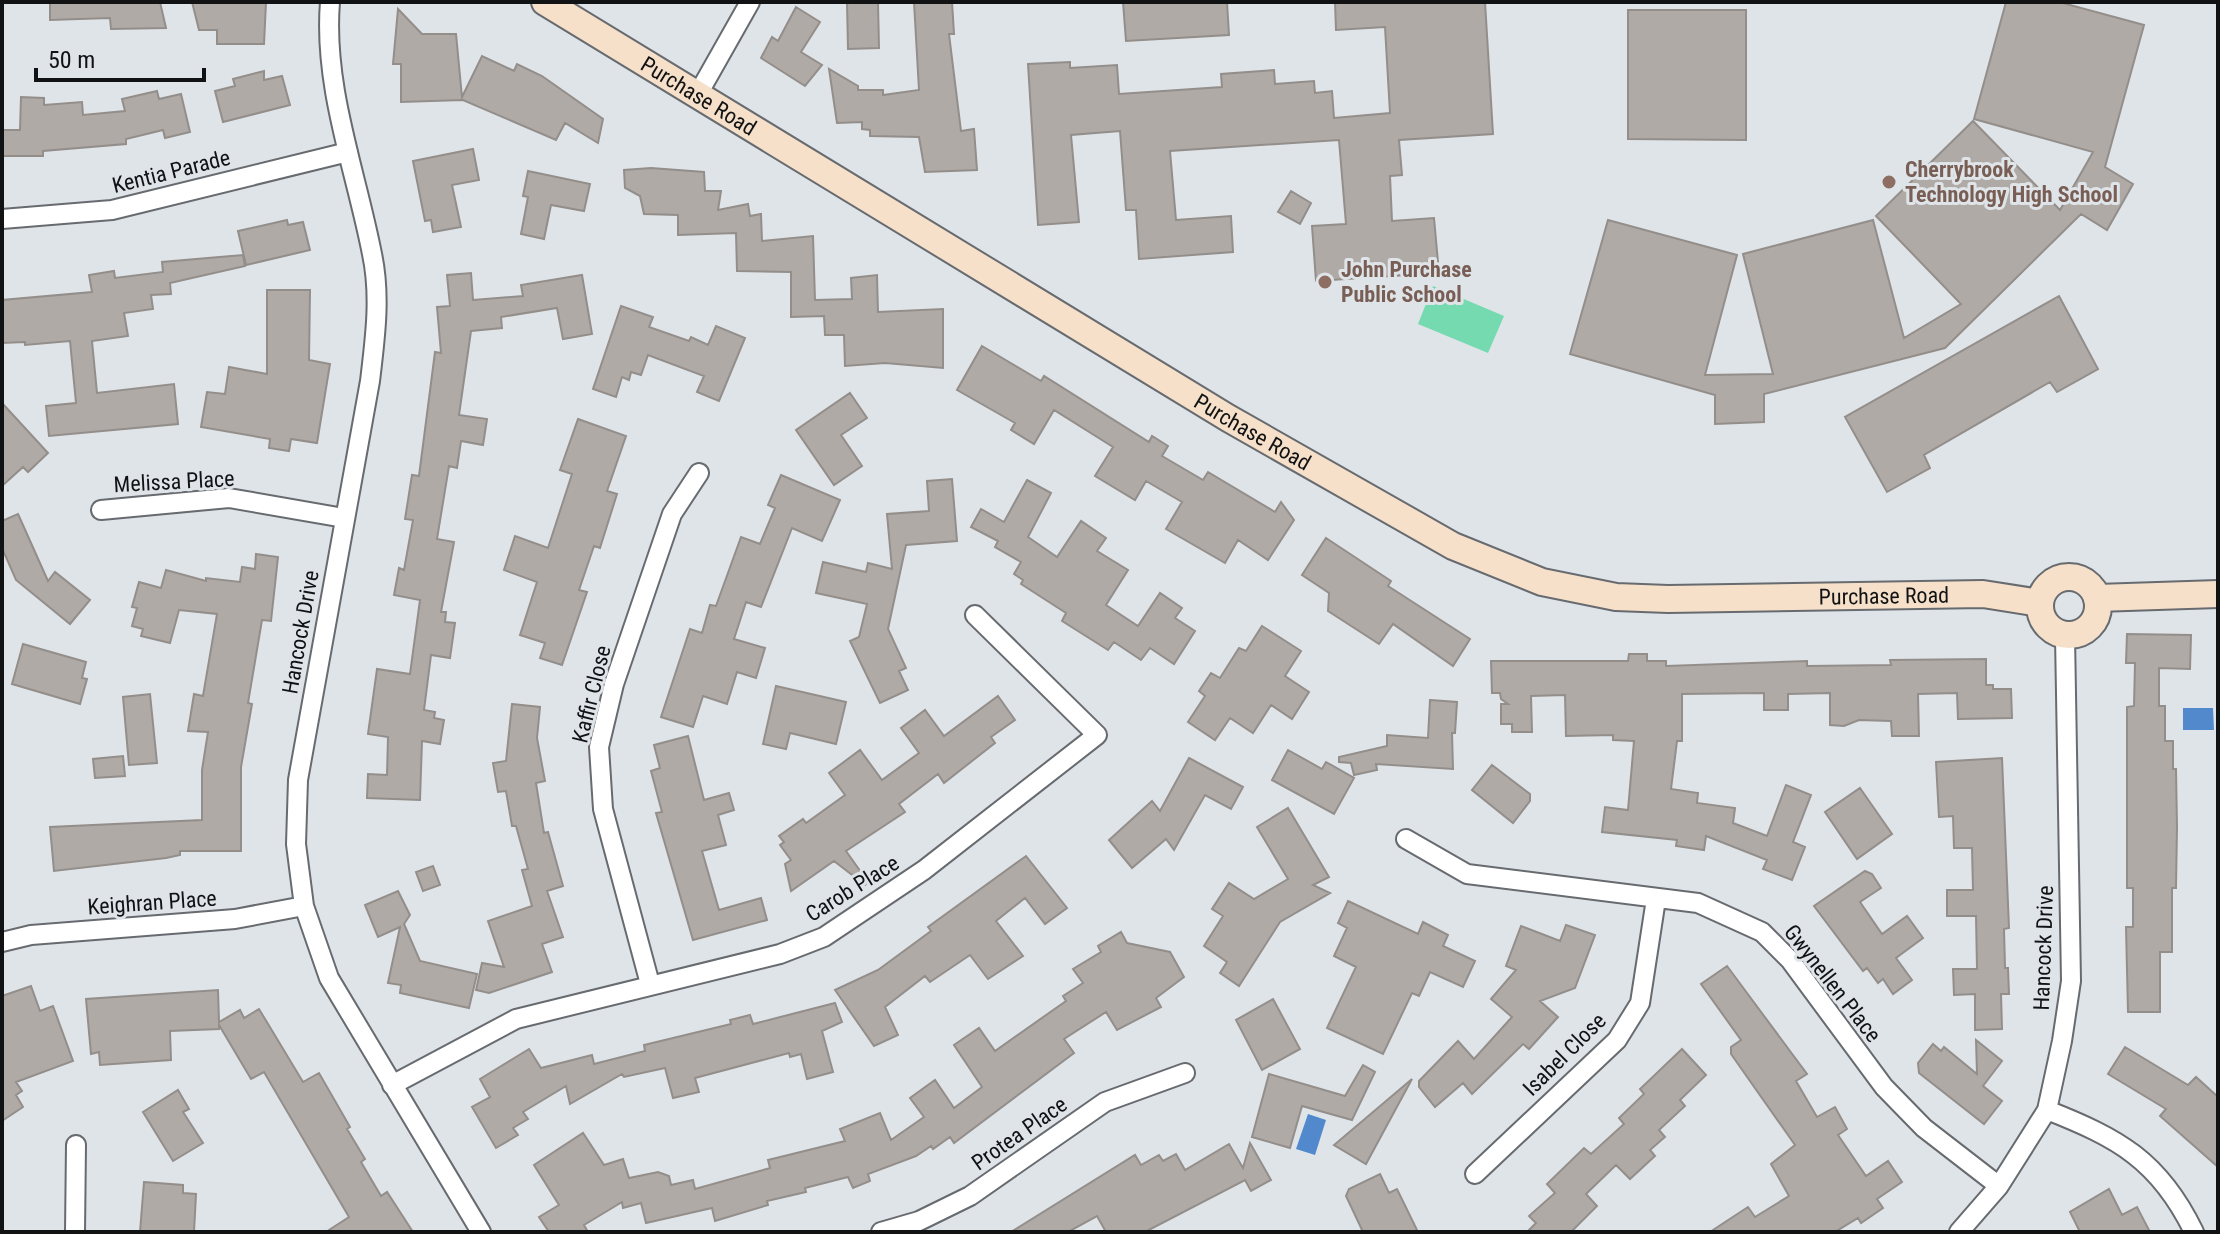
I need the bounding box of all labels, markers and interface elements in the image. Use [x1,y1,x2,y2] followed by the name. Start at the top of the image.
[36,32,204,82] scale bar
[48,46,95,74] text: 50 m
[636,51,761,141] street label: Purchase Road
[110,145,233,198] street label: Kentia Parade
[1905,157,2118,207] place label: Cherrybrook Technology High School
[1880,173,1898,191] marker: Cherrybrook Technology High School
[1341,257,1472,307] place label: John Purchase Public School
[1316,273,1334,291] marker: John Purchase Public School
[1190,389,1315,476] street label: Purchase Road
[113,466,235,497] street label: Melissa Place
[277,568,324,696] street label: Hancock Drive
[1819,583,1949,610] street label: Purchase Road
[567,643,616,745] street label: Kaffir Close
[801,850,903,927] street label: Carob Place
[2029,885,2058,1011] street label: Hancock Drive
[87,886,217,919] street label: Keighran Place
[1779,920,1886,1047] street label: Gwynellen Place
[1518,1008,1611,1101] street label: Isabel Close
[967,1092,1072,1175] street label: Protea Place

